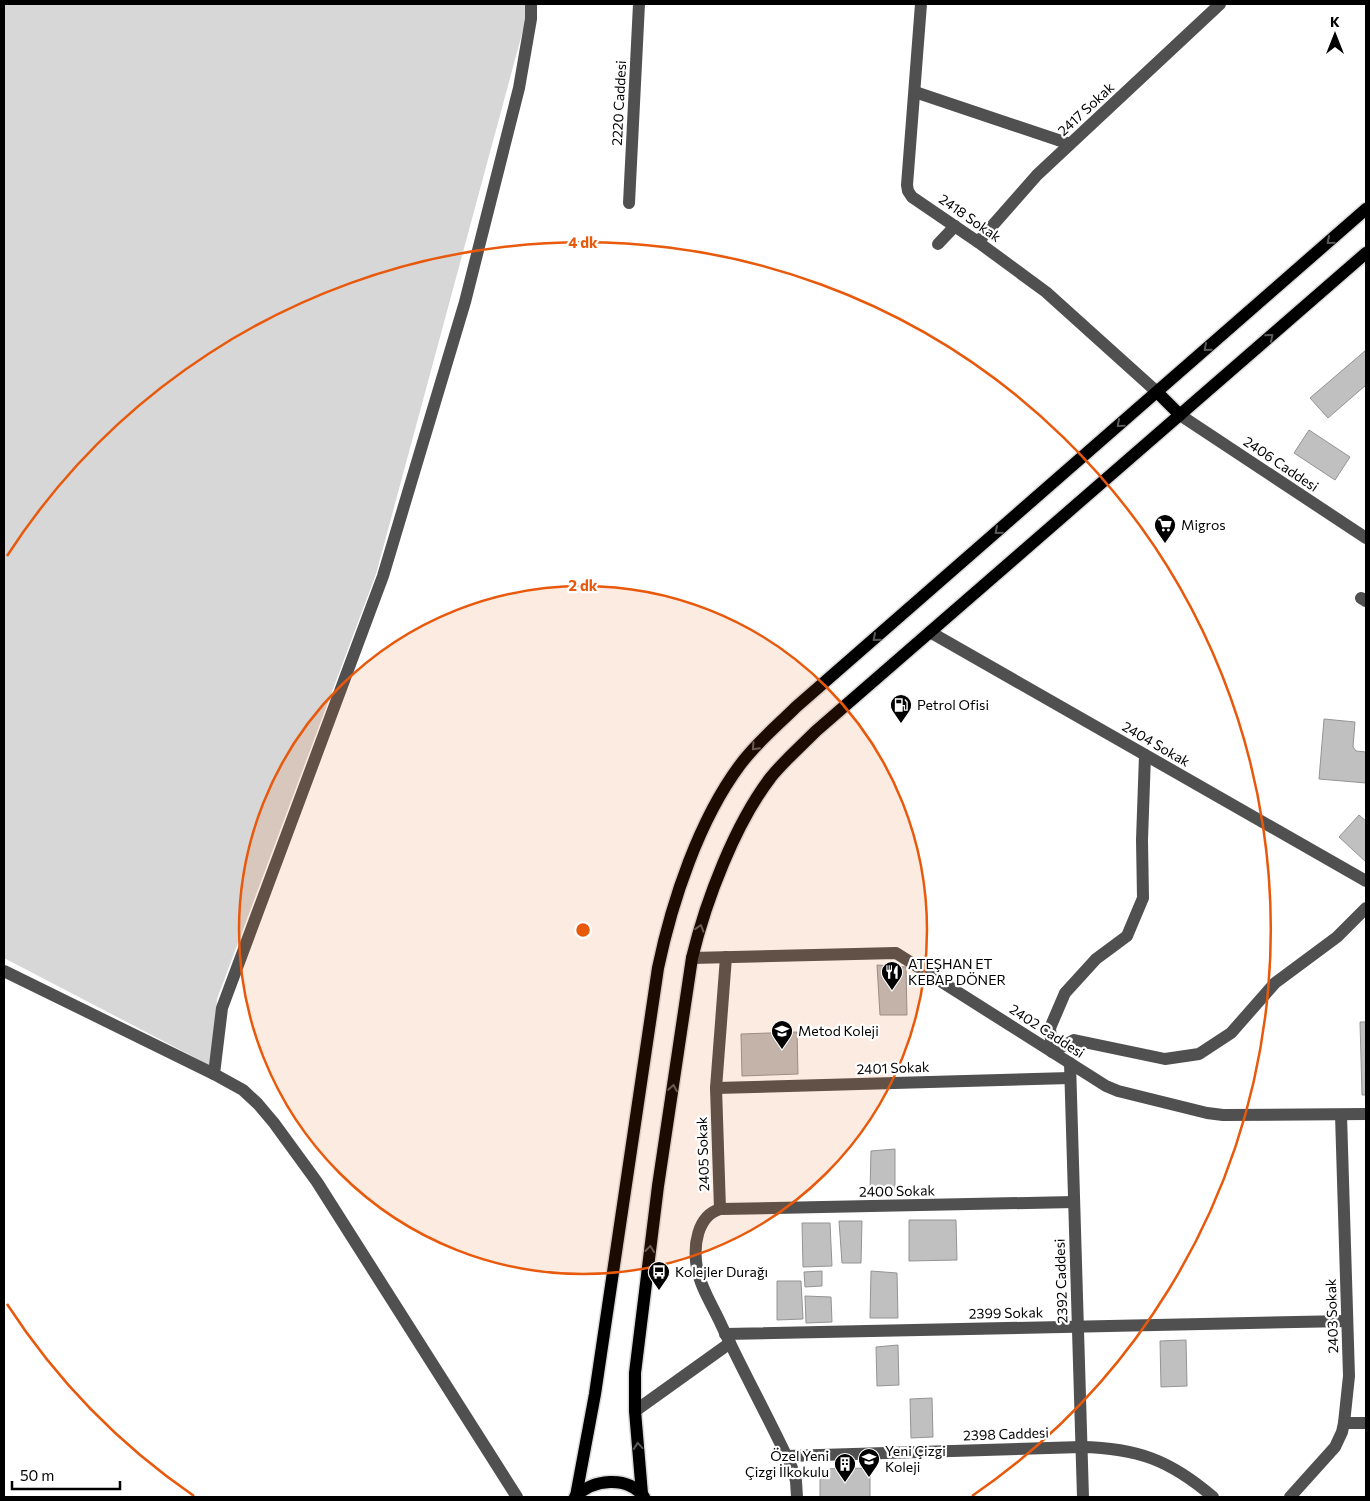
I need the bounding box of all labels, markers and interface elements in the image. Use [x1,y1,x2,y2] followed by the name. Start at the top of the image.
[1310,10,1360,60] north arrow
[1330,13,1340,30] text: K
[608,60,629,146] street label: 2220 Caddesi
[1054,78,1118,139] street label: 2417 Sokak
[936,190,1005,245] street label: 2418 Sokak
[568,233,598,251] text: 4 dk
[1326,235,1335,244] one-way arrow
[1264,333,1273,342] one-way arrow
[1204,342,1213,351] one-way arrow
[1117,418,1126,427] one-way arrow
[1241,432,1322,495] street label: 2406 Caddesi
[1153,513,1177,544] supermarket icon: Migros
[1181,516,1226,533] place label: Migros
[995,525,1004,534] one-way arrow
[569,576,598,594] text: 2 dk
[872,632,881,641] one-way arrow
[889,693,913,724] fuel station icon: Petrol Ofisi
[917,696,989,713] place label: Petrol Ofisi
[1119,717,1193,770] street label: 2404 Sokak
[752,741,761,750] one-way arrow
[574,921,592,939] centre of rings
[695,925,705,933] one-way arrow
[908,955,1006,988] place label: ATEŞHAN ET KEBAP DÖNER
[880,960,904,991] restaurant icon: ATEŞHAN ET KEBAP DÖNER
[1007,1000,1088,1061] street label: 2402 Caddesi
[770,1019,794,1050] school or university icon: Metod Koleji
[798,1022,879,1039] place label: Metod Koleji
[856,1058,930,1077] street label: 2401 Sokak
[667,1084,677,1093] one-way arrow
[693,1116,712,1192] street label: 2405 Sokak
[859,1181,936,1200] street label: 2400 Sokak
[1051,1238,1070,1324] street label: 2392 Caddesi
[644,1245,655,1253] one-way arrow
[647,1260,671,1291] bus stop icon: Kolejler Durağı
[675,1263,768,1280] place label: Kolejler Durağı
[1322,1278,1341,1354] street label: 2403 Sokak
[969,1303,1044,1322] street label: 2399 Sokak
[963,1424,1049,1443] street label: 2398 Caddesi
[633,1441,644,1449] one-way arrow
[885,1442,946,1475] place label: Yeni Çizgi Koleji
[745,1447,829,1480] place label: Özel Yeni Çizgi İlkokulu
[857,1447,881,1478] school or university icon: Yeni Çizgi Koleji
[833,1452,857,1483] building icon: Özel Yeni Çizgi İlkokulu
[12,1458,120,1490] scale bar
[20,1466,54,1484] text: 50 m

